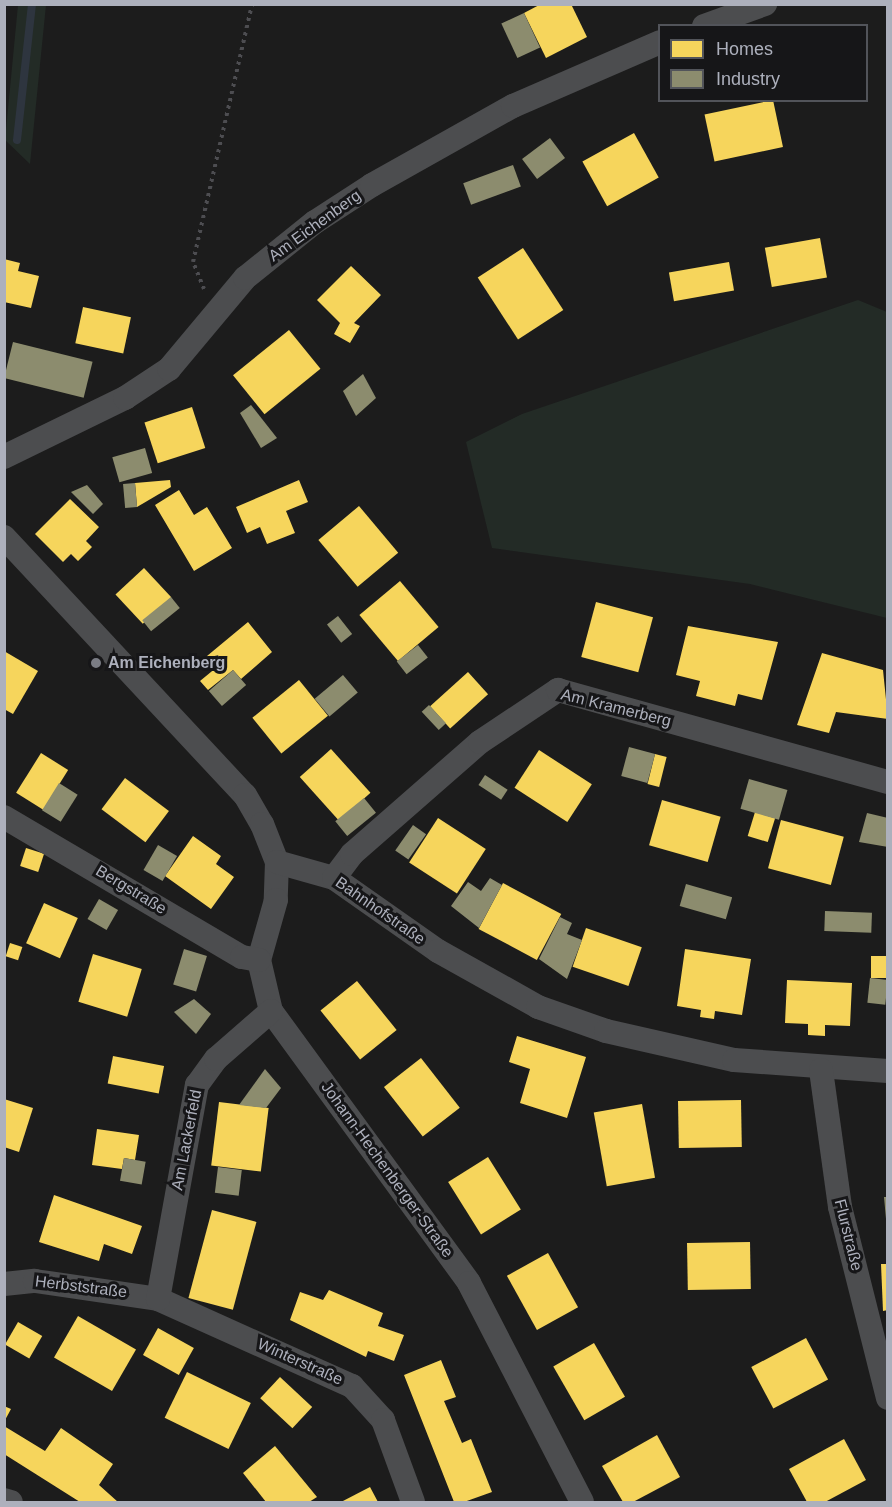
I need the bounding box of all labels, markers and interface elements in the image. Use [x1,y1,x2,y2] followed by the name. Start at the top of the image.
[658,24,868,102] legend
[716,39,773,59] text: Homes
[716,69,780,89] text: Industry
[265,186,365,266] street label: Am Eichenberg
[108,653,225,673] place label: Am Eichenberg
[89,656,103,670] marker: Am Eichenberg
[559,685,673,731] street label: Am Kramerberg
[92,861,170,919] street label: Bergstraße
[332,873,428,949] street label: Bahnhofstraße
[317,1078,457,1262] street label: Johann-Hechenberger-Straße
[168,1088,206,1192] street label: Am Lackerfeld
[830,1197,866,1273] street label: Flurstraße
[34,1272,128,1302] street label: Herbststraße
[254,1335,346,1389] street label: Winterstraße

